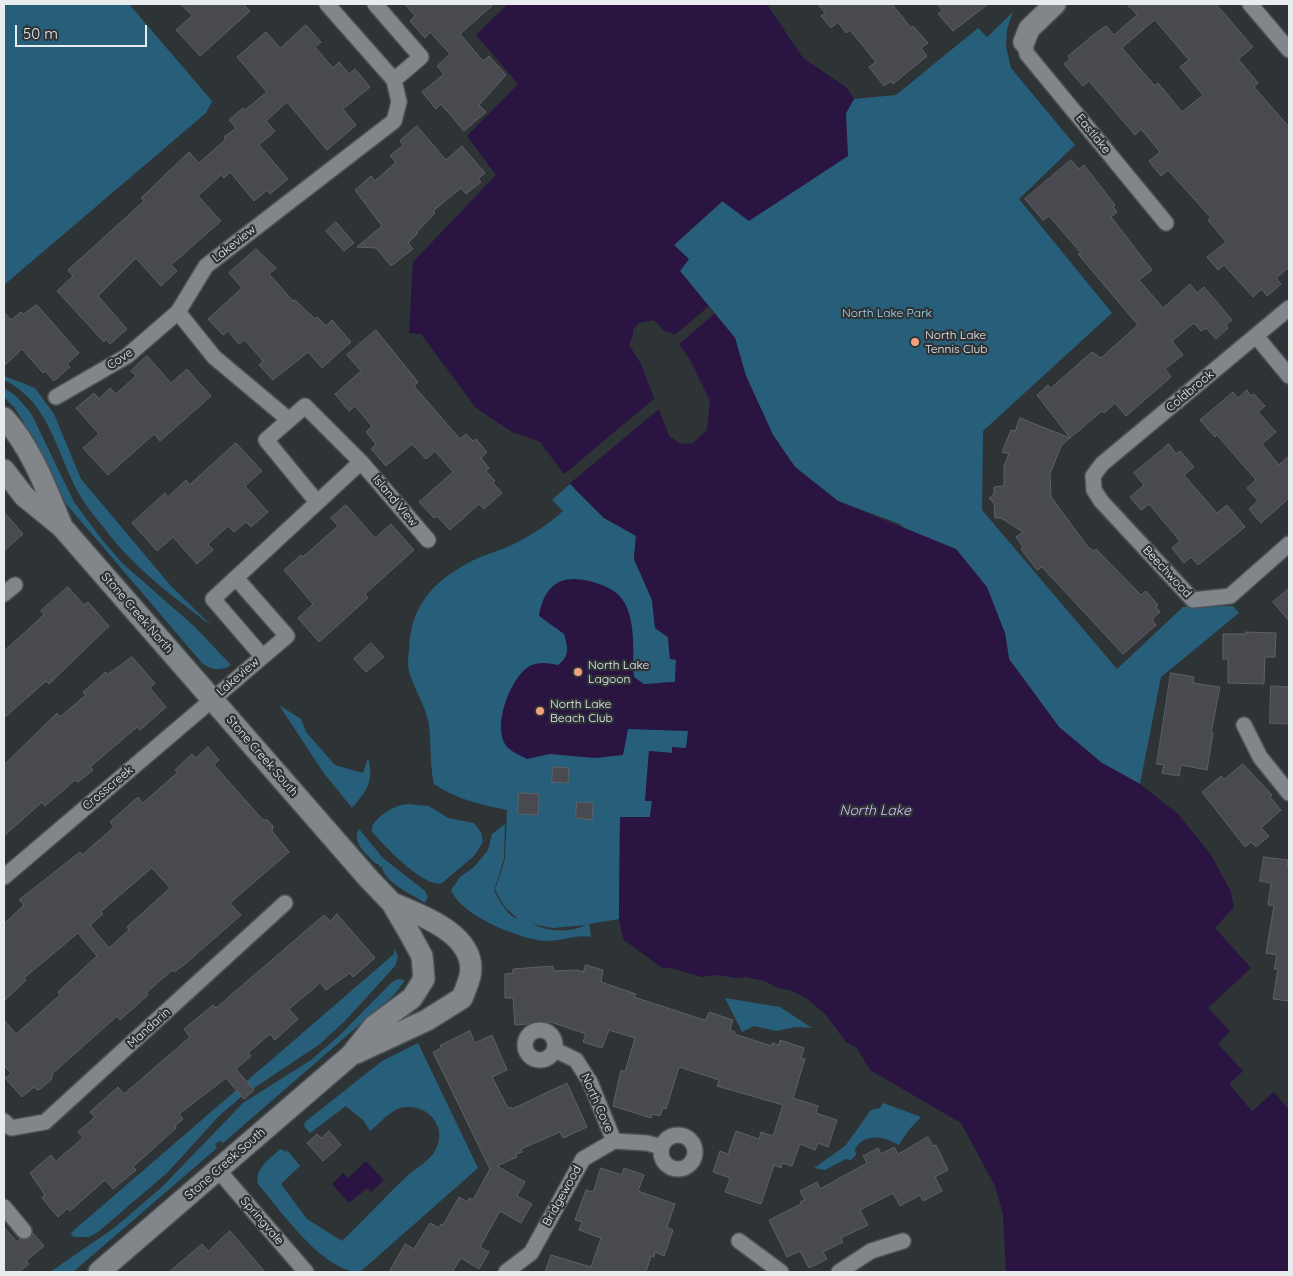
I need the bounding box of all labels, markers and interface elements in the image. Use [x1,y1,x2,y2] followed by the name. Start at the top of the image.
[18,15,150,47] scale bar
[23,24,58,43] text: 50 m
[1073,111,1113,157] street label: Eastlake
[209,223,259,265] street label: Lakeview
[842,306,932,320] park label: North Lake Park
[925,328,988,356] place label: North Lake Tennis Club
[909,336,921,348] marker: North Lake Tennis Club
[104,345,136,373] street label: Cove
[1163,367,1217,415] street label: Coldbrook
[369,472,421,530] street label: Island View
[1140,543,1194,601] street label: Beechwood
[98,570,176,656] street label: Stone Creek North
[214,655,262,699] street label: Lakeview
[588,658,649,686] place label: North Lake Lagoon
[572,666,584,678] marker: North Lake Lagoon
[550,697,613,725] place label: North Lake Beach Club
[534,705,546,717] marker: North Lake Beach Club
[223,713,301,799] street label: Stone Creek South
[80,763,136,813] street label: Crosscreek
[839,803,911,819] water label: North Lake
[125,1005,173,1051] street label: Mandarin
[578,1071,616,1135] street label: North Cove
[182,1125,268,1203] street label: Stone Creek South
[539,1163,585,1229] street label: Bridgewood
[237,1194,287,1248] street label: Springvale

